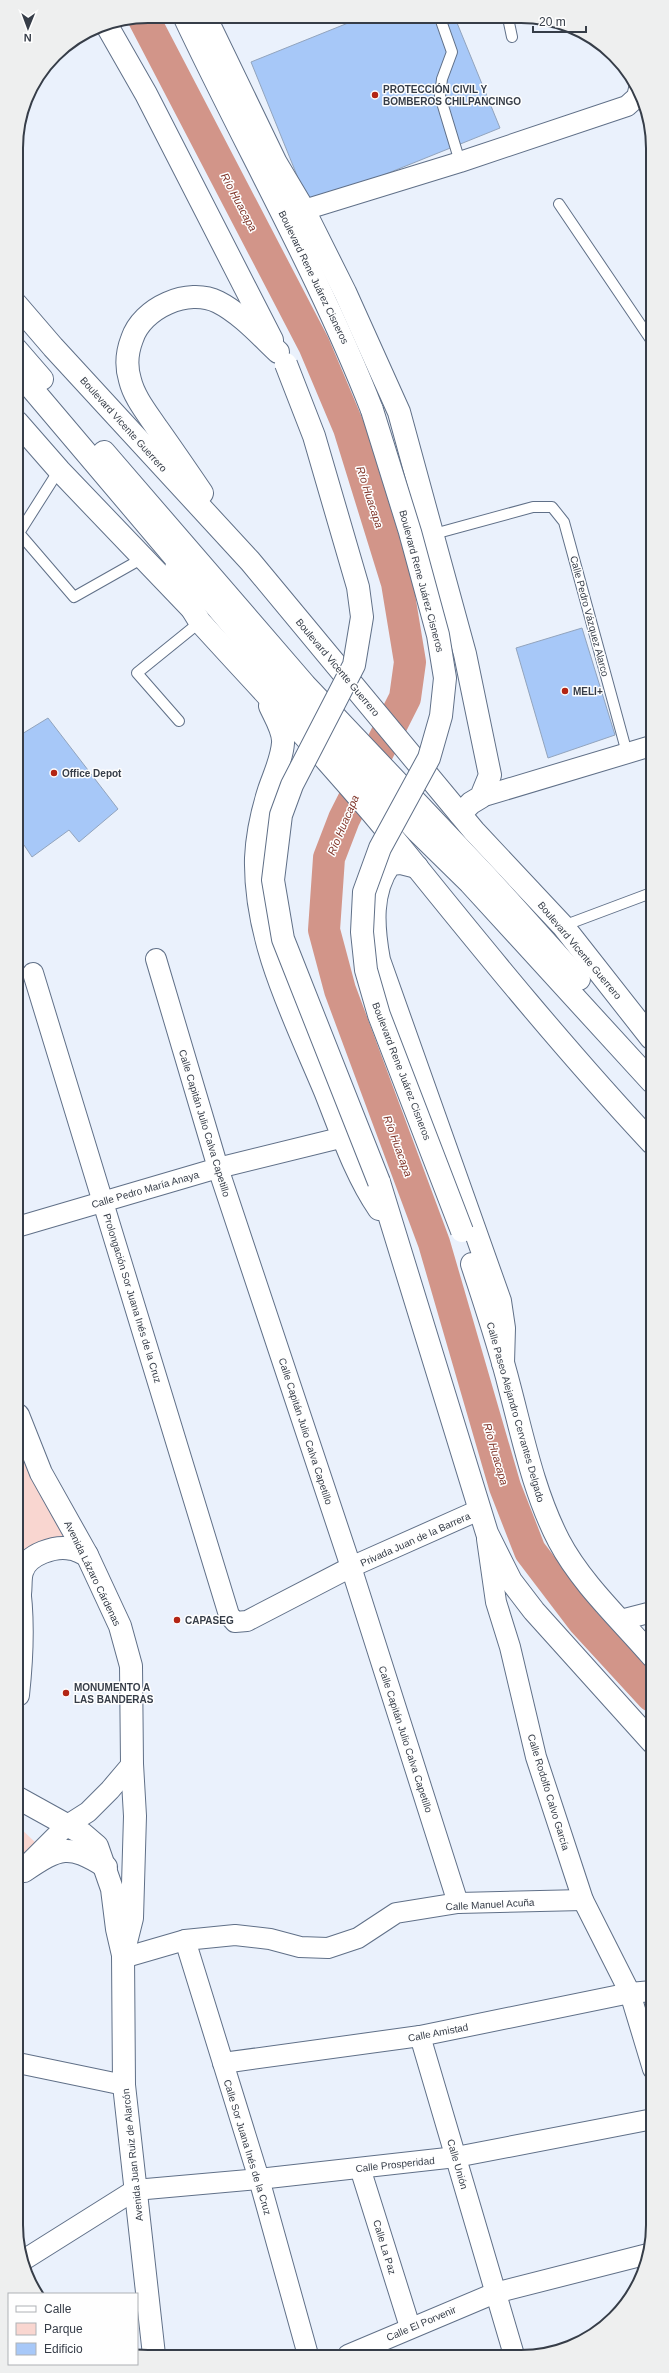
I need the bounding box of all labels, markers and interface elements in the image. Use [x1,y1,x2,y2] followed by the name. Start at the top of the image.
[8,8,48,48] north arrow
[533,8,586,34] scale bar
[539,15,566,29] text: 20 m
[24,32,32,44] text: N
[383,83,521,107] place label: PROTECCIÓN CIVIL Y BOMBEROS CHILPANCINGO
[370,90,380,100] marker: PROTECCIÓN CIVIL Y BOMBEROS CHILPANCINGO
[219,171,259,233] water label: Río Huacapa
[276,209,351,346] street label: Boulevard Rene Juárez Cisneros
[78,375,169,474] street label: Boulevard Vicente Guerrero
[354,465,386,529] water label: Río Huacapa
[397,509,446,653] street label: Boulevard Rene Juárez Cisneros
[568,555,611,678] street label: Calle Pedro Vázquez Alarco
[294,616,382,719] street label: Boulevard Vicente Guerrero
[560,686,570,696] marker: MELI+
[573,686,603,697] place label: MELI+
[49,768,59,778] marker: Office Depot
[62,768,122,779] place label: Office Depot
[325,793,361,857] water label: Río Huacapa
[536,899,624,1002] street label: Boulevard Vicente Guerrero
[370,1001,433,1142] street label: Boulevard Rene Juárez Cisneros
[177,1048,232,1199] street label: Calle Capitán Julio Calva Capetillo
[381,1114,415,1178] water label: Río Huacapa
[90,1169,201,1210] street label: Calle Pedro María Anaya
[101,1212,164,1384] street label: Prolongación Sor Juana Inés de la Cruz
[484,1321,547,1504] street label: Calle Paseo Alejandro Cervantes Delgado
[277,1356,335,1506] street label: Calle Capitán Julio Calva Capetillo
[481,1421,511,1487] water label: Río Huacapa
[359,1510,472,1569] street label: Privada Juan de la Barrera
[62,1519,123,1628] street label: Avenida Lázaro Cárdenas
[172,1615,182,1625] marker: CAPASEG
[185,1615,234,1626] place label: CAPASEG
[377,1664,435,1814] street label: Calle Capitán Julio Calva Capetillo
[74,1682,154,1705] place label: MONUMENTO A LAS BANDERAS
[61,1688,71,1698] marker: MONUMENTO A LAS BANDERAS
[526,1733,572,1852] street label: Calle Rodolfo Calvo García
[445,1897,535,1912] street label: Calle Manuel Acuña
[407,2021,469,2044] street label: Calle Amistad
[222,2078,273,2216] street label: Calle Sor Juana Inés de la Cruz
[120,2088,145,2222] street label: Avenida Juan Ruiz de Alarcón
[445,2138,470,2191] street label: Calle Unión
[355,2155,435,2174] street label: Calle Prosperidad
[371,2218,398,2276] street label: Calle La Paz
[8,2293,138,2365] legend
[44,2302,72,2316] text: Calle
[385,2304,458,2343] street label: Calle El Porvenir
[44,2322,83,2336] text: Parque
[44,2342,83,2356] text: Edificio

